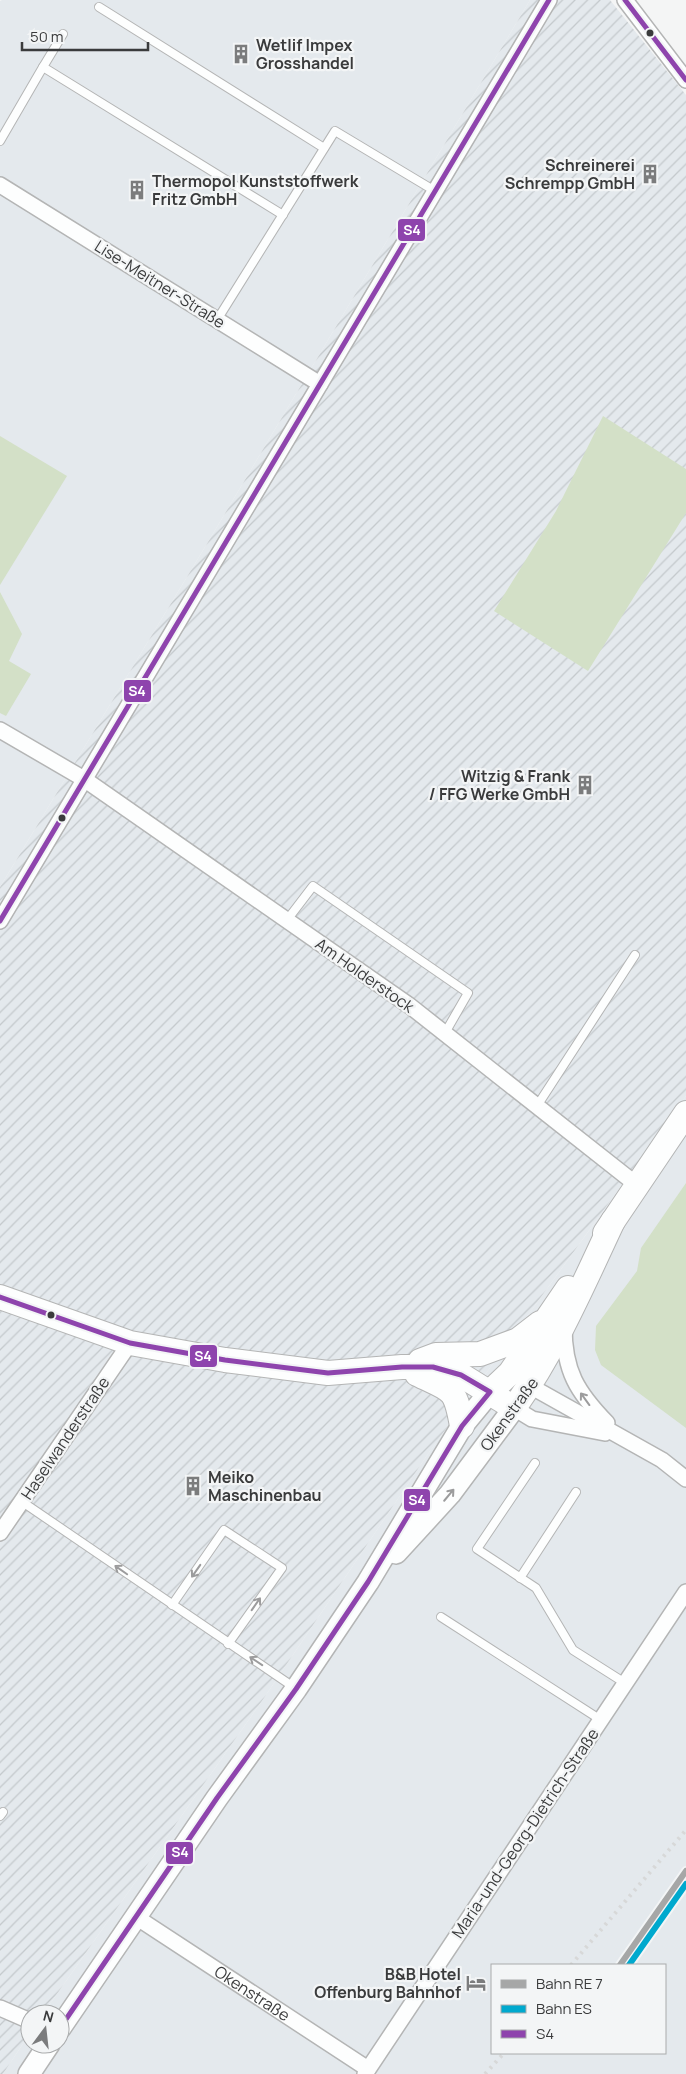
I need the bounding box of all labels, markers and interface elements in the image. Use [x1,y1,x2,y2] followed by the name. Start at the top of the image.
[22,20,149,52] scale bar
[30,26,64,47] text: 50 m
[645,28,655,38] unlabelled marker
[256,34,354,74] place label: Wetlif Impex Grosshandel
[230,43,252,65] building icon: Wetlif Impex Grosshandel
[505,154,635,194] place label: Schreinerei Schrempp GmbH
[639,163,661,185] building icon: Schreinerei Schrempp GmbH
[152,170,359,210] place label: Thermopol Kunststoffwerk Fritz GmbH
[126,179,148,201] building icon: Thermopol Kunststoffwerk Fritz GmbH
[397,218,426,242] line badge: S4
[403,220,421,239] text: S4
[91,235,229,333] street label: Lise-Meitner-Straße
[123,679,152,703] line badge: S4
[128,681,146,700] text: S4
[429,765,570,805] place label: Witzig & Frank / FFG Werke GmbH
[574,774,596,796] building icon: Witzig & Frank / FFG Werke GmbH
[57,813,67,823] unlabelled marker
[311,933,420,1018] street label: Am Holderstock
[46,1310,56,1320] unlabelled marker
[189,1344,218,1368] line badge: S4
[194,1346,212,1365] text: S4
[16,1372,114,1504] street label: Haselwanderstraße
[475,1373,543,1455] street label: Okenstraße
[580,1393,591,1406] one-way arrow
[208,1466,322,1506] place label: Meiko Maschinenbau
[182,1475,204,1497] building icon: Meiko Maschinenbau
[403,1488,431,1512] line badge: S4
[443,1489,454,1502] one-way arrow
[408,1490,426,1509] text: S4
[191,1564,201,1578] one-way arrow
[115,1565,129,1575] one-way arrow
[251,1597,261,1611] one-way arrow
[249,1656,263,1666] one-way arrow
[446,1724,604,1942] street label: Maria-und-Georg-Dietrich-Straße
[165,1841,194,1865] line badge: S4
[171,1842,189,1861] text: S4
[210,1960,294,2026] street label: Okenstraße
[314,1963,461,2003] place label: B&B Hotel Offenburg Bahnhof
[491,1964,666,2054] legend
[465,1972,487,1994] hotel icon: B&B Hotel Offenburg Bahnhof
[536,1973,603,1994] text: Bahn RE 7
[536,1998,592,2019] text: Bahn ES
[20,2004,70,2054] north arrow
[41,2005,56,2026] text: N
[536,2023,554,2044] text: S4

